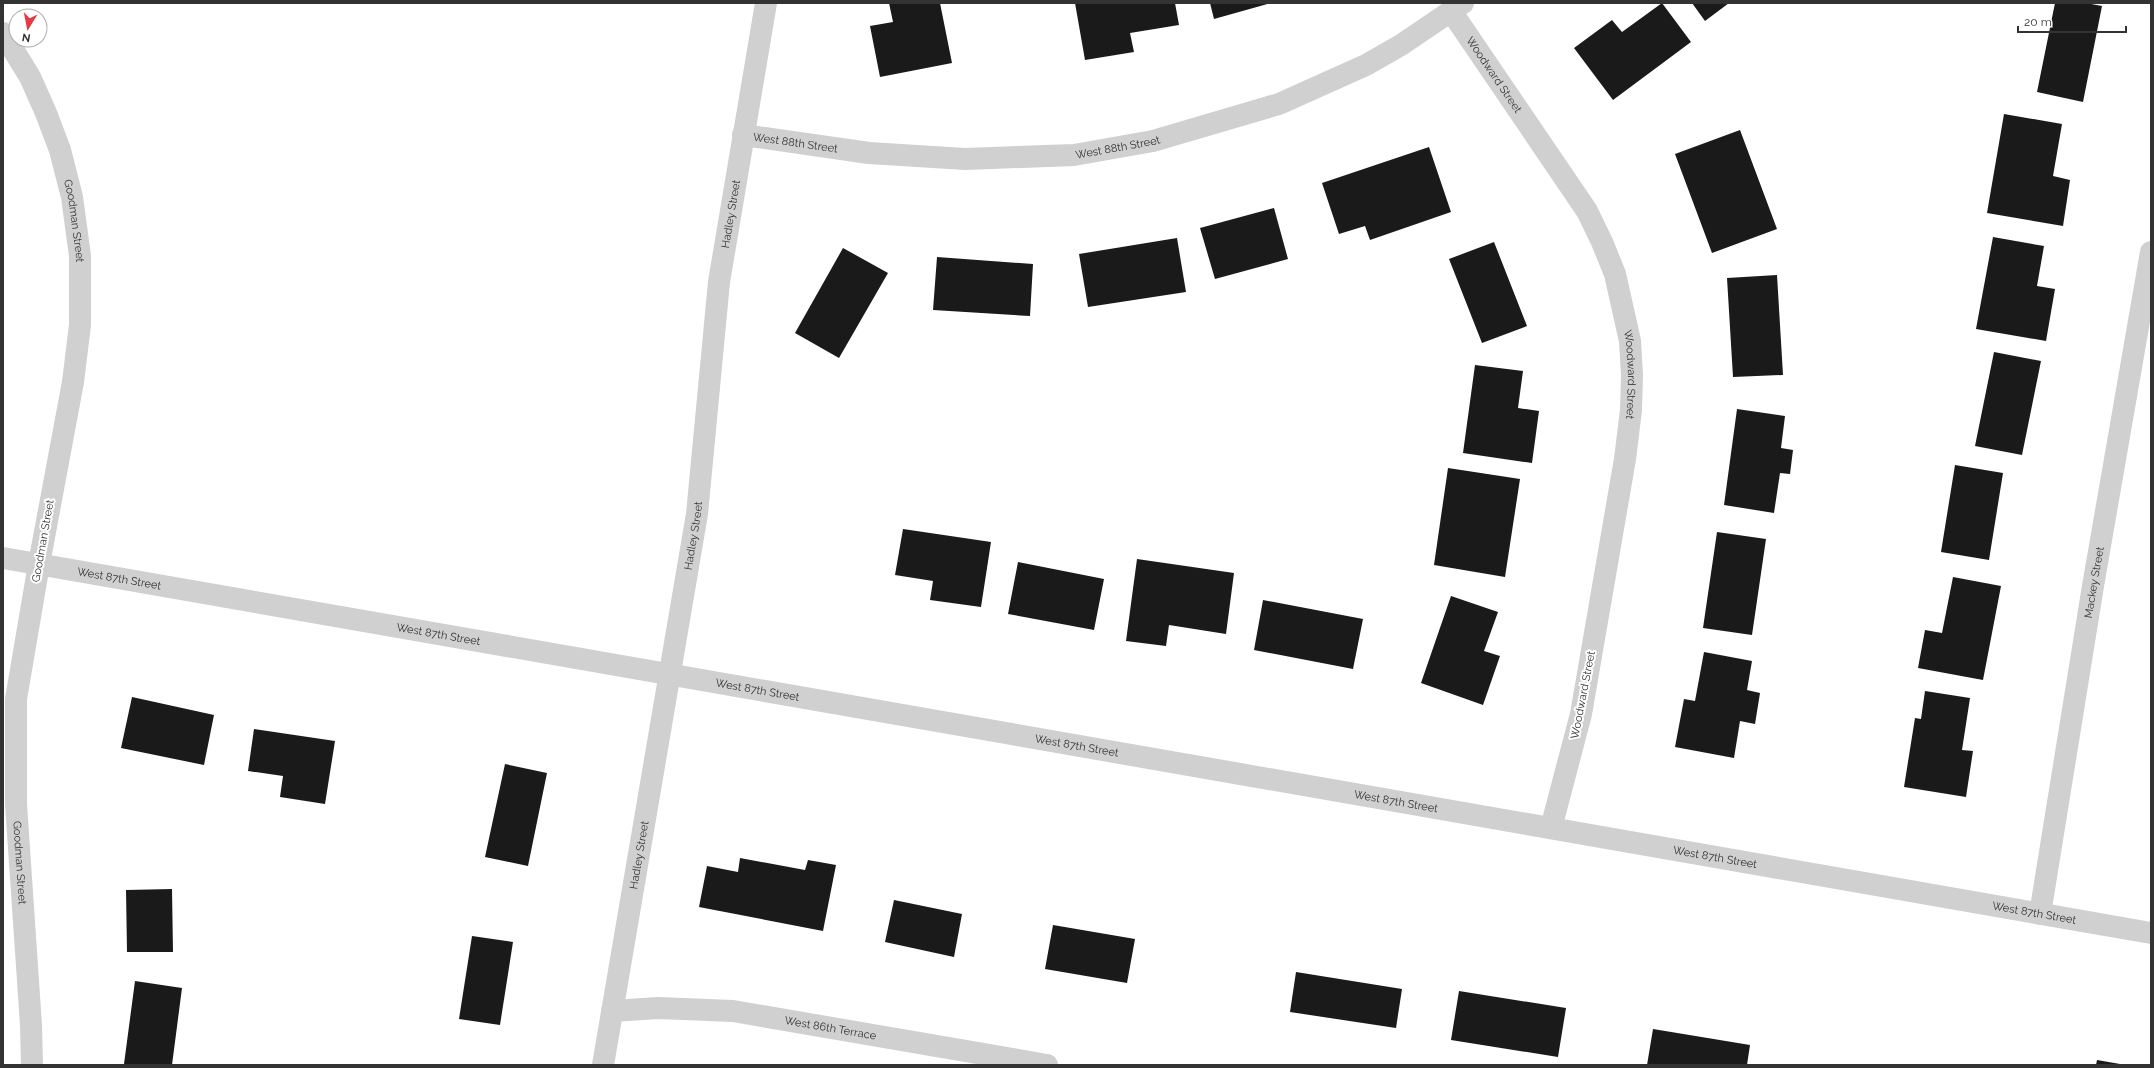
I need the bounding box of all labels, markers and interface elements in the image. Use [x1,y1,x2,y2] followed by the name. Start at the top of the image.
[8,8,48,48] north arrow
[2018,8,2126,34] scale bar
[2024,15,2052,29] text: 20 m
[21,30,32,44] text: N
[1464,34,1525,116] street label: Woodward Street
[752,130,839,155] street label: West 88th Street
[1075,133,1162,161] street label: West 88th Street
[61,178,87,263] street label: Goodman Street
[718,178,743,249] street label: Hadley Street
[1621,329,1639,420] street label: Woodward Street
[29,498,57,583] street label: Goodman Street
[681,500,705,571] street label: Hadley Street
[2081,545,2106,619] street label: Mackey Street
[76,565,163,592] street label: West 87th Street
[395,620,482,648] street label: West 87th Street
[1568,650,1598,740] street label: Woodward Street
[715,676,801,703] street label: West 87th Street
[1034,732,1120,759] street label: West 87th Street
[1353,787,1439,815] street label: West 87th Street
[627,820,651,890] street label: Hadley Street
[11,821,29,905] street label: Goodman Street
[1672,843,1758,871] street label: West 87th Street
[1991,899,2078,926] street label: West 87th Street
[783,1013,878,1042] street label: West 86th Terrace

